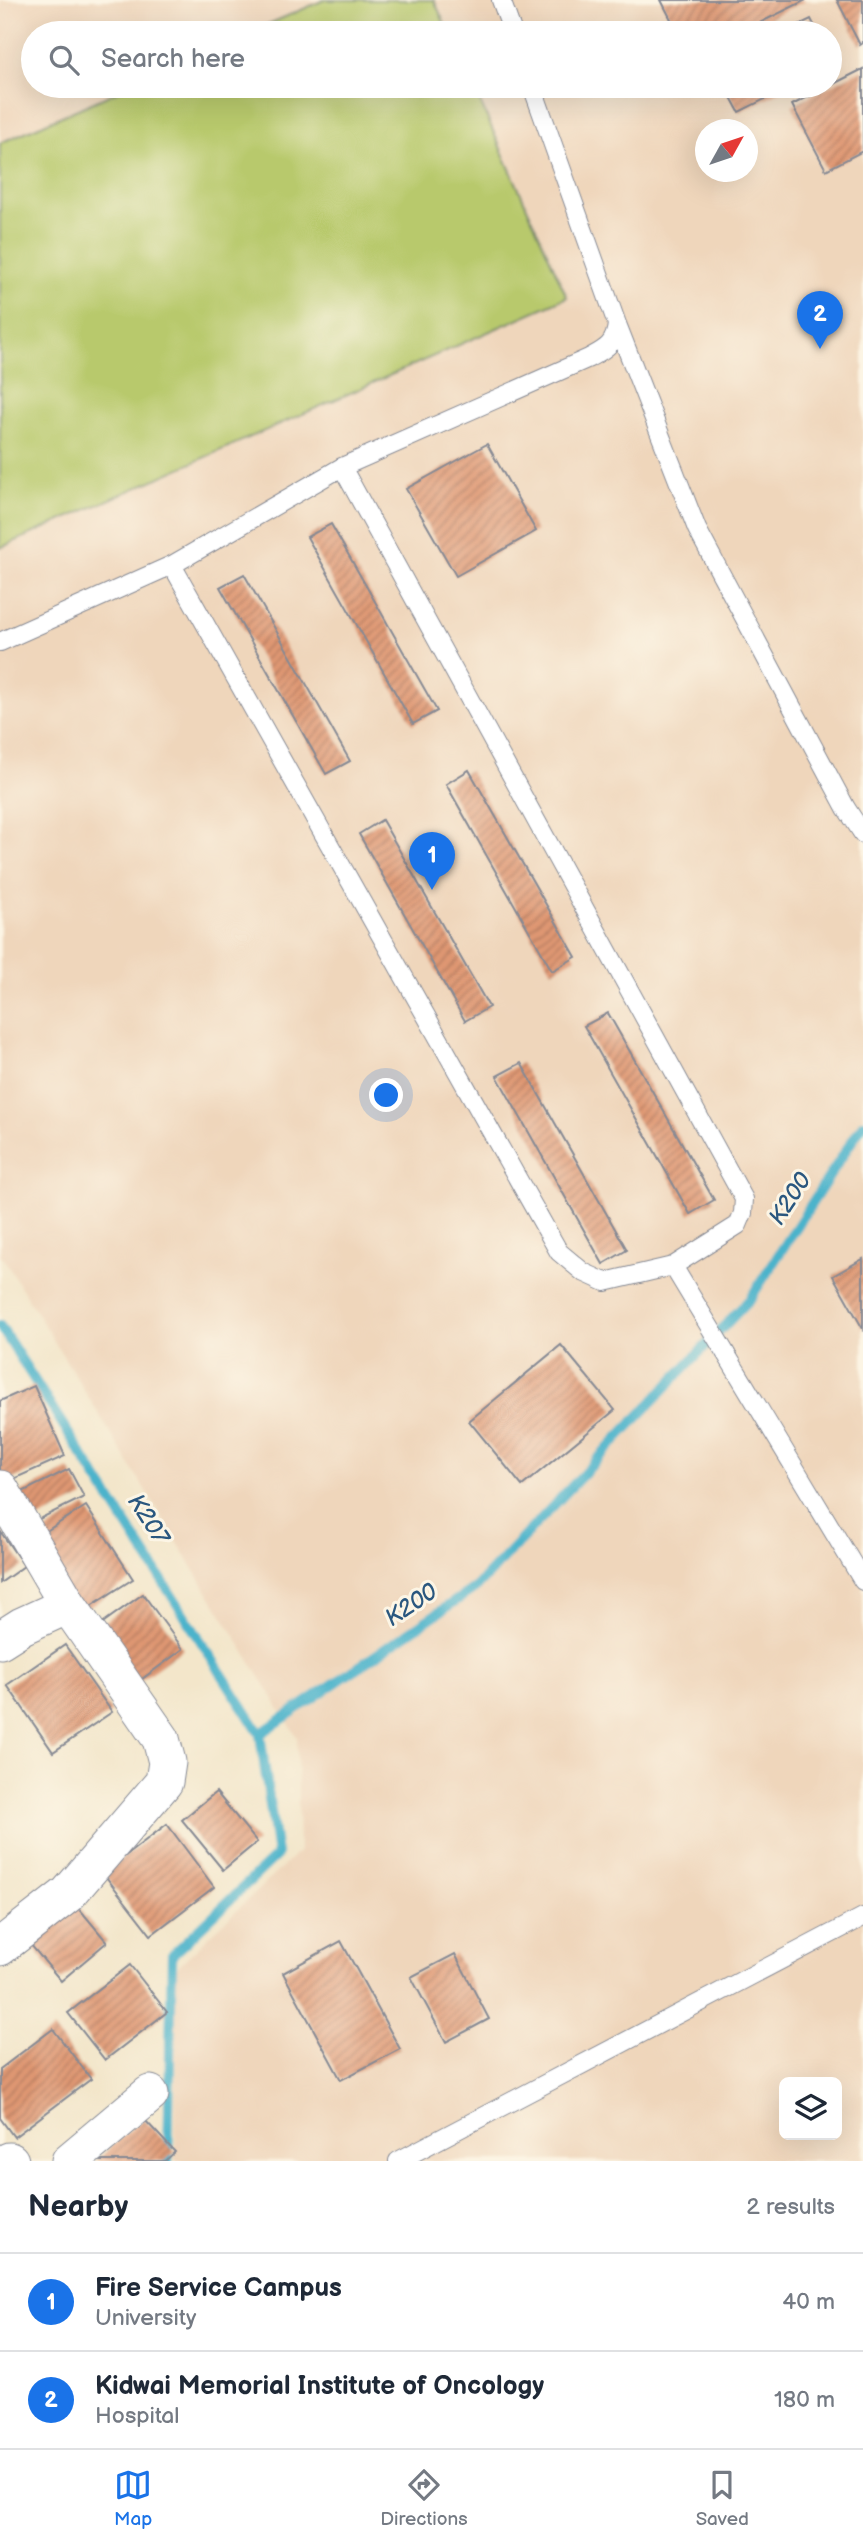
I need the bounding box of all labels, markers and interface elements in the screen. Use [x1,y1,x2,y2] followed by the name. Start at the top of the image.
[21,21,842,98] search box
[45,41,83,79] icon: search
[101,44,245,75] text: Search here
[695,119,758,182] north arrow
[797,291,843,349] pin: 2
[409,832,455,890] pin: 1
[369,1078,403,1112] your location
[762,1167,818,1231] water label: K200
[121,1488,176,1552] water label: K207
[379,1577,443,1633] water label: K200
[779,2077,842,2140] map controls
[779,2077,842,2140] button: layers
[28,2189,128,2225] text: Nearby
[746,2193,835,2221] text: 2 results
[95,2273,342,2304] text: Fire Service Campus
[46,2288,56,2316] text: 1
[782,2288,835,2316] text: 40 m
[95,2304,196,2332] text: University
[95,2371,544,2402] text: Kidwai Memorial Institute of Oncology
[44,2386,58,2414] text: 2
[774,2386,835,2414] text: 180 m
[95,2402,180,2430] text: Hospital
[114,2466,152,2531] tab: Map
[380,2466,468,2531] tab: Directions
[696,2466,749,2531] tab: Saved

